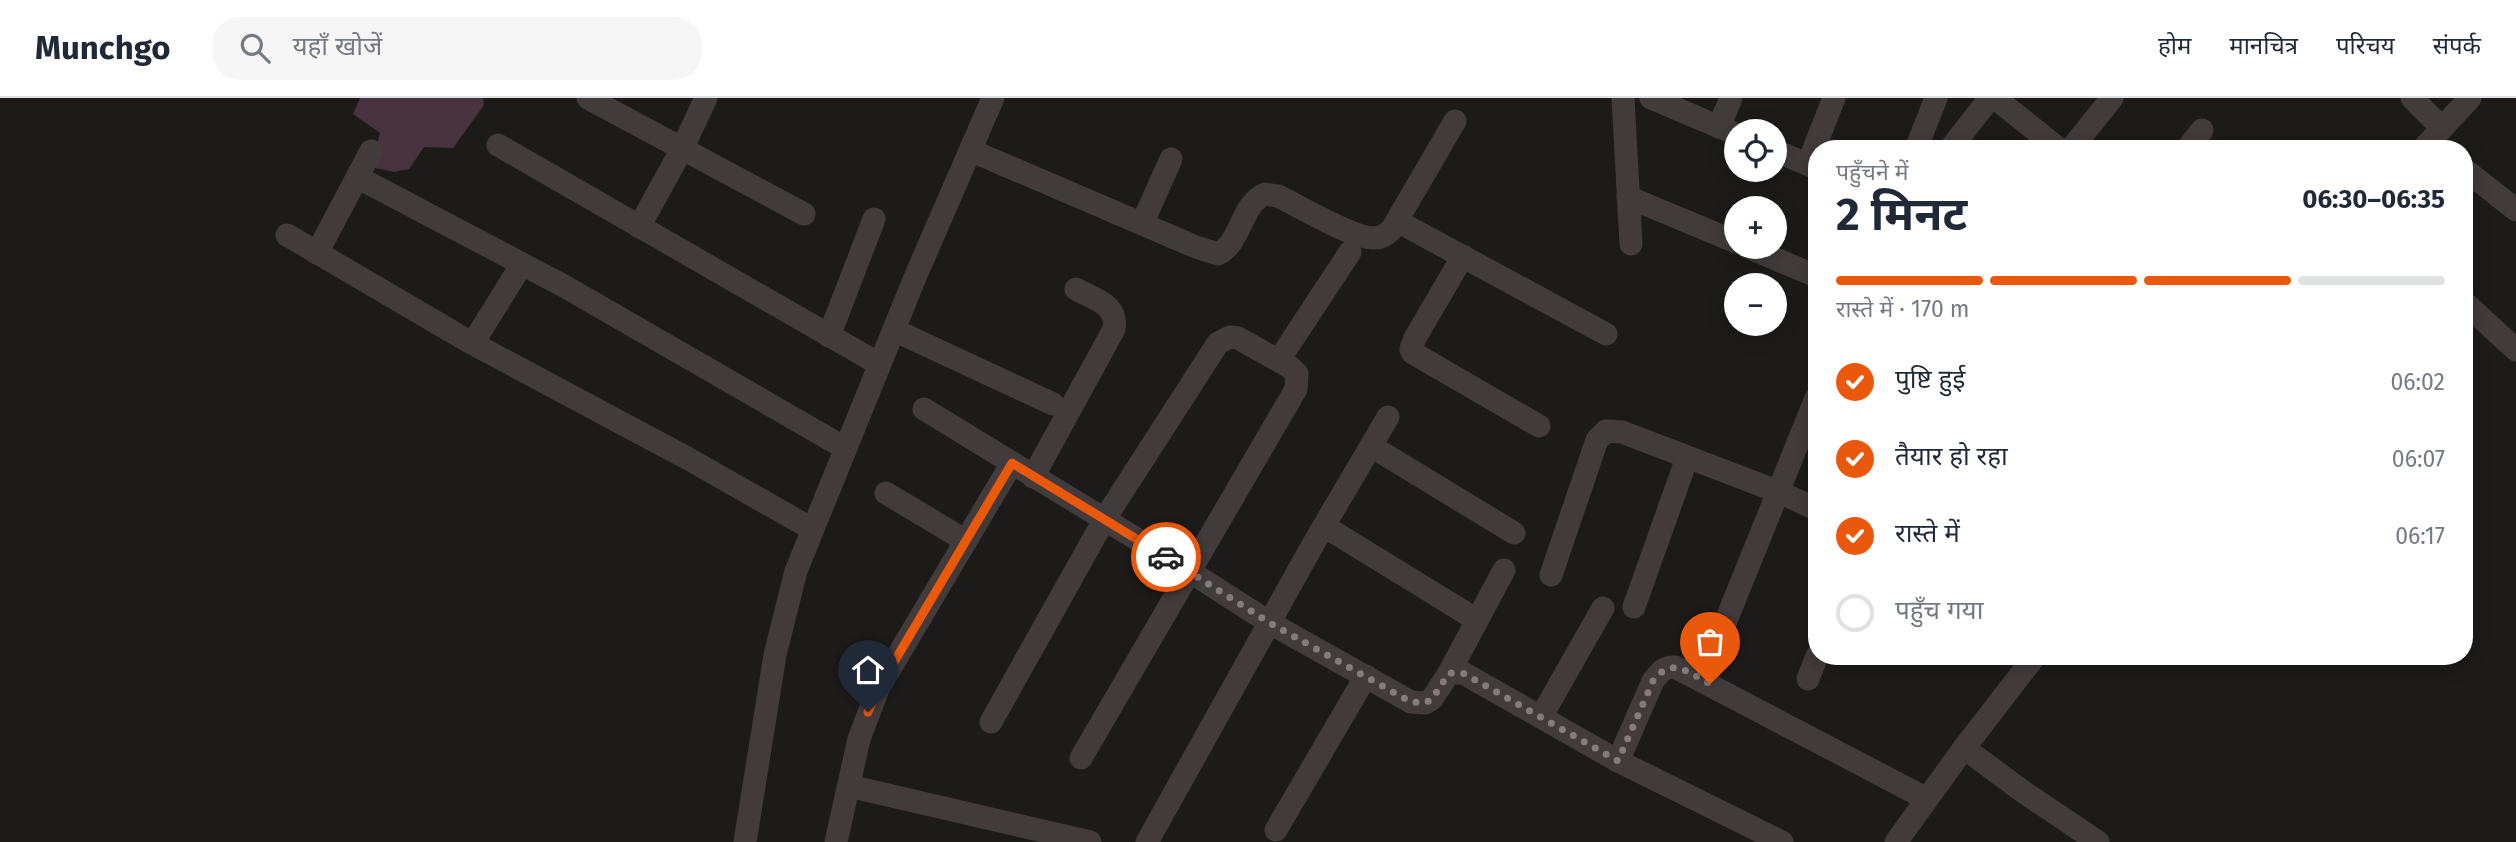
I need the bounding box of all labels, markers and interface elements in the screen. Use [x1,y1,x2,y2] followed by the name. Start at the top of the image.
[212,17,702,80] search box
[35,28,170,68] text: Munchgo
[236,29,274,67] icon: search
[292,31,382,62] text: यहाँ खोजें
[2158,32,2191,60] text: होम
[2229,32,2298,60] text: मानचित्र
[2336,32,2395,60] text: परिचय
[2433,32,2481,60] text: संपर्क
[1724,119,1787,336] map controls
[1724,119,1787,182] button: locate
[1836,158,1909,186] text: पहुँचने में
[2302,184,2445,215] text: 06:30–06:35
[1836,187,1967,242] text: 2 मिनट
[1724,196,1787,259] button: +
[1724,273,1787,336] button: −
[1836,295,1970,323] text: रास्ते में · 170 m
[1836,363,1874,401] icon: check
[1895,364,1965,395] text: पुष्टि हुई
[2390,368,2445,396] text: 06:02
[1836,440,1874,478] icon: check
[1895,441,2008,472] text: तैयार हो रहा
[2392,445,2445,473] text: 06:07
[1836,517,1874,555] icon: check
[1895,518,1960,549] text: रास्ते में
[1131,522,1201,592] courier
[2395,522,2445,550] text: 06:17
[1147,538,1185,576] icon: car
[1895,595,1983,626] text: पहुँच गया
[1680,612,1740,684] pin
[1691,623,1729,661] icon: bag
[838,640,898,712] pin
[849,651,887,689] icon: home

